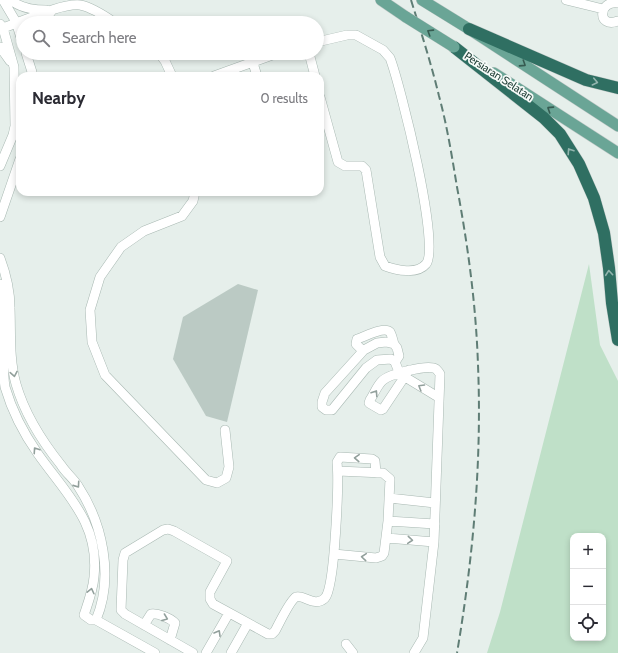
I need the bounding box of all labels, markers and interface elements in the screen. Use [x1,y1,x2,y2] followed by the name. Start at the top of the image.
[16,16,324,60] search box
[30,27,52,49] icon: search
[62,29,137,47] text: Search here
[427,29,434,36] one-way arrow
[462,48,536,104] street label: Persiaran Selatan
[519,59,526,67] one-way arrow
[592,78,598,86] one-way arrow
[32,88,85,108] text: Nearby
[260,90,308,106] text: 0 results
[547,106,554,114] one-way arrow
[567,148,575,155] one-way arrow
[605,270,614,276] one-way arrow
[9,371,18,377] one-way arrow
[418,384,425,391] one-way arrow
[370,390,377,397] one-way arrow
[33,447,41,454] one-way arrow
[354,454,360,463] one-way arrow
[72,481,79,488] one-way arrow
[570,533,606,641] map controls
[570,533,606,569] button: +
[407,536,413,545] one-way arrow
[361,553,367,562] one-way arrow
[570,569,606,605] button: −
[87,587,95,594] one-way arrow
[570,605,606,641] button: locate
[162,613,169,621] one-way arrow
[213,630,220,637] one-way arrow

